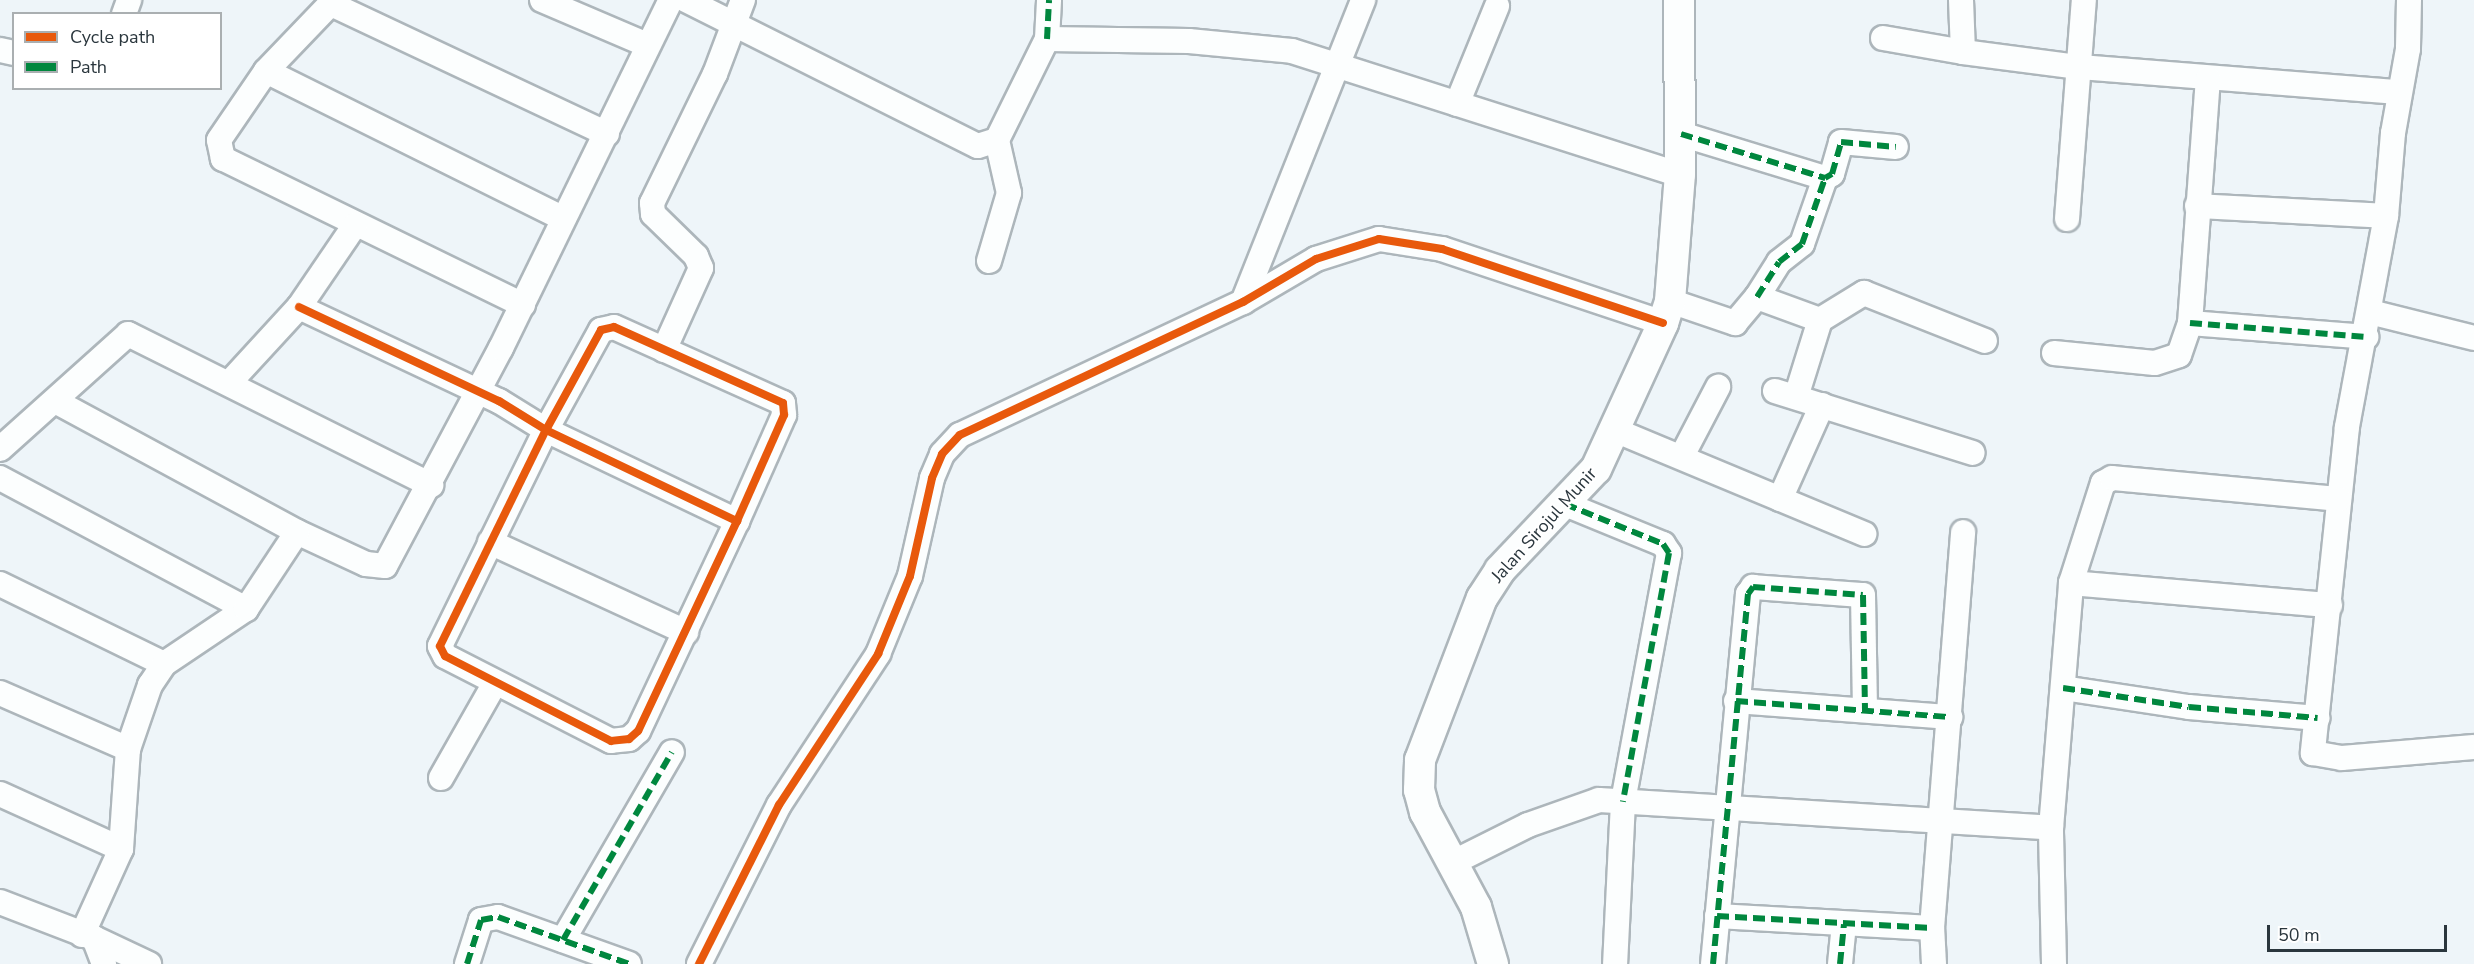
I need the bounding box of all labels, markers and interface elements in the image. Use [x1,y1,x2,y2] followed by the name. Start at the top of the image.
[12,12,222,90] legend
[70,25,155,49] text: Cycle path
[70,55,107,79] text: Path
[1487,463,1601,587] street label: Jalan Sirojul Munir
[2270,913,2450,951] scale bar
[2278,923,2320,947] text: 50 m

